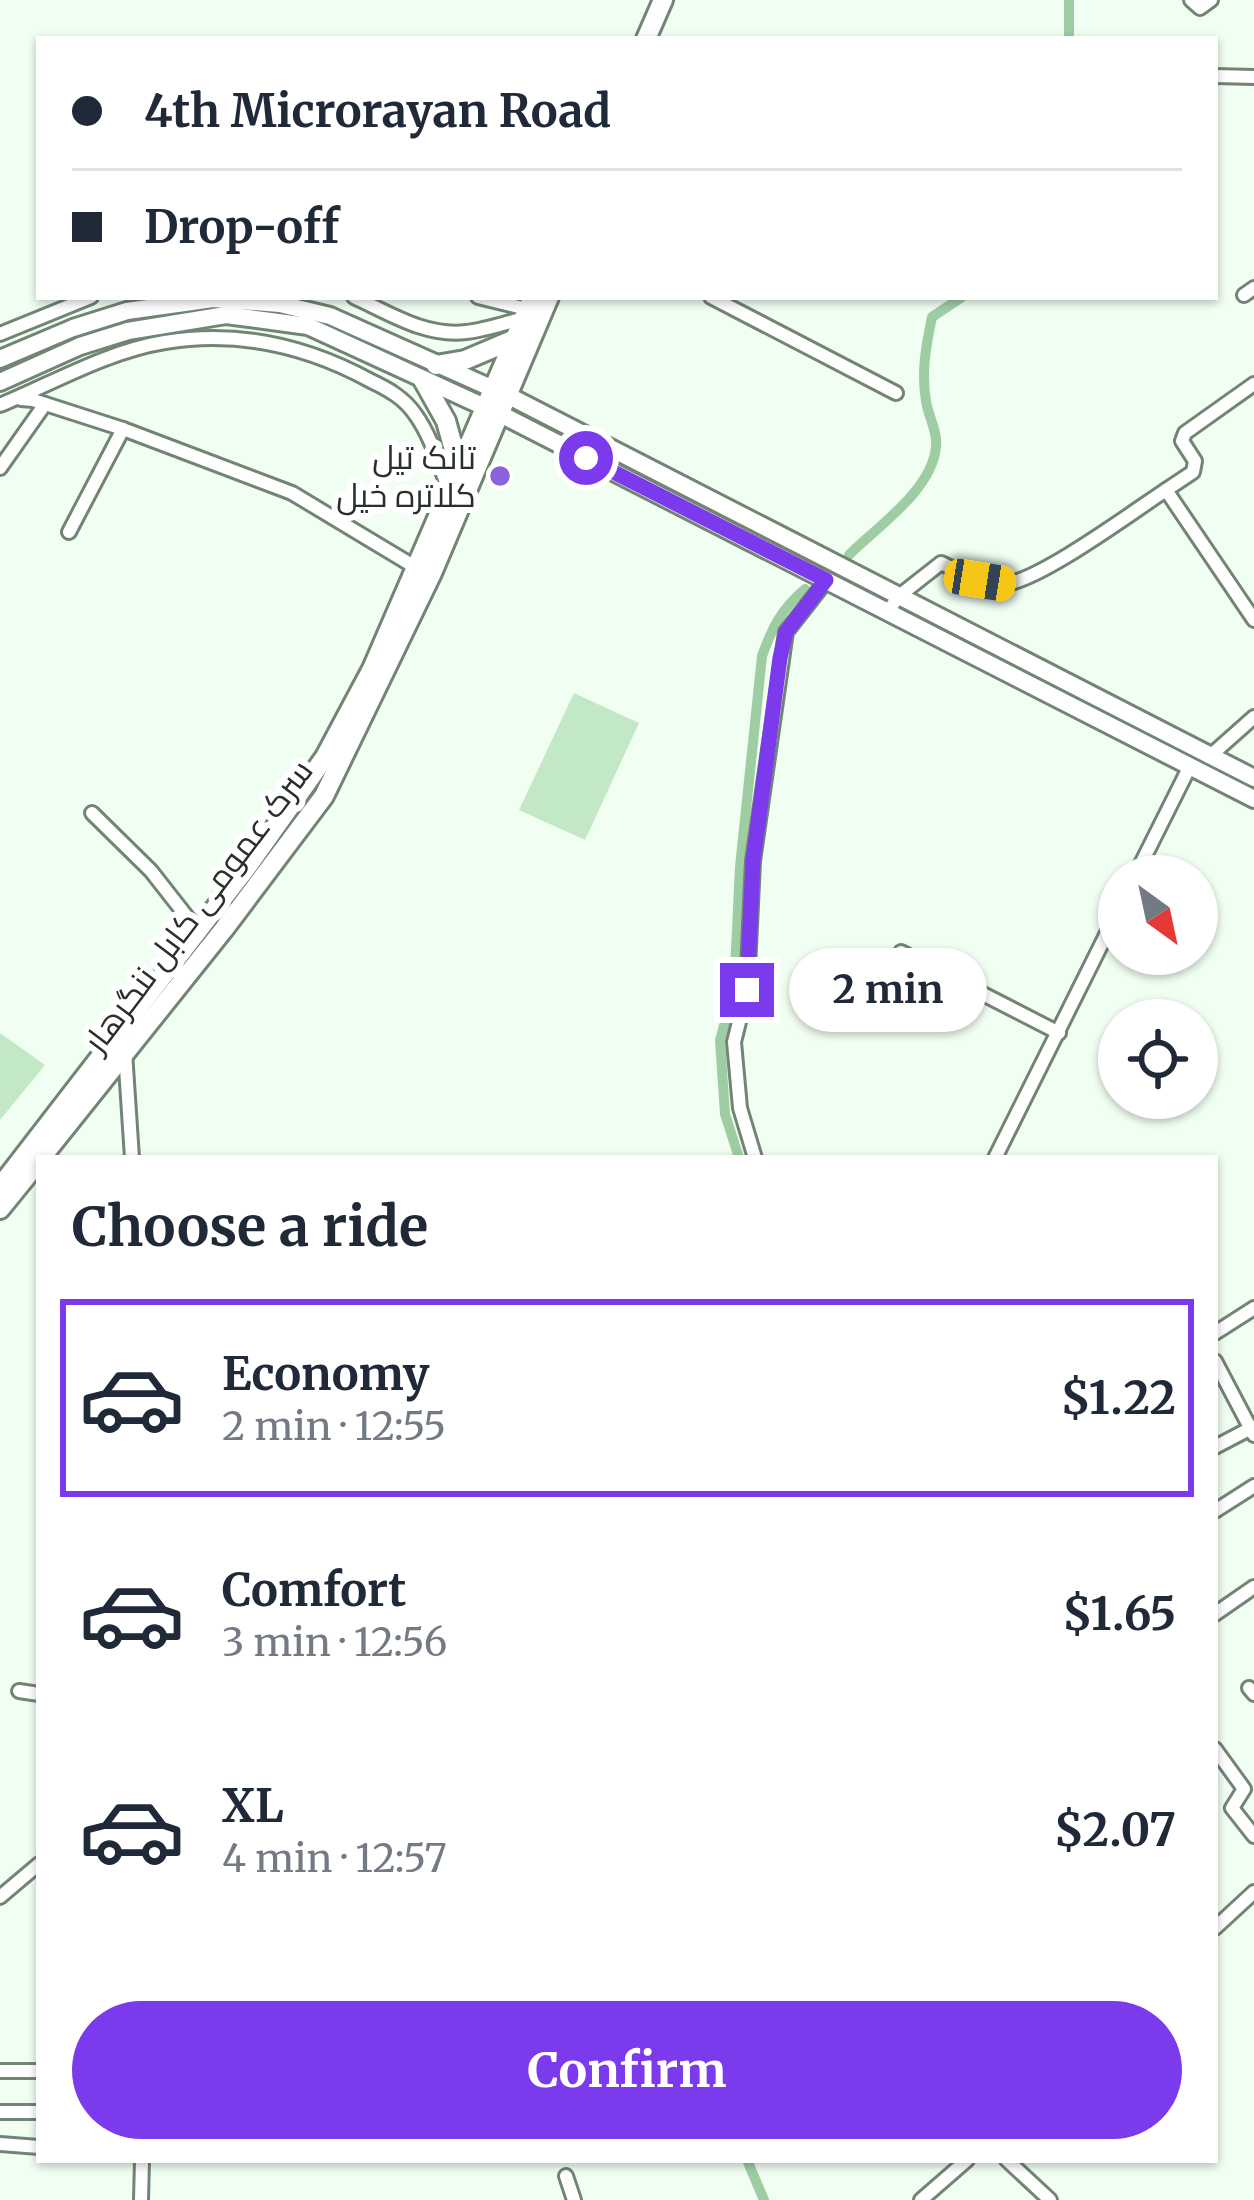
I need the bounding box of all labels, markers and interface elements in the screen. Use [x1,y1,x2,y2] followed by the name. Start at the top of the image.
[144,83,611,139] text: 4th Microrayan Road
[144,199,339,255] text: Drop-off
[559,431,613,485] route start
[336,437,476,516] place label: تانک تیل کلاتره خیل
[487,463,513,489] marker: تانک تیل کلاتره خیل
[942,557,1018,603] car
[73,752,321,1062] street label: سرک عمومی کابل ننگرهار
[1098,855,1218,975] north arrow
[1098,855,1218,1119] map controls
[789,948,987,1032] callout: 2 min
[720,963,774,1017] route end
[832,965,944,1014] text: 2 min
[1098,999,1218,1119] button: locate
[72,1193,428,1261] text: Choose a ride
[78,1344,186,1452] icon: car
[222,1346,430,1402] text: Economy
[1061,1370,1176,1426] text: $1.22
[222,1402,446,1451] text: 2 min · 12:55
[78,1560,186,1668] icon: car
[222,1562,406,1618] text: Comfort
[1062,1586,1176,1642] text: $1.65
[222,1618,447,1667] text: 3 min · 12:56
[78,1776,186,1884] icon: car
[222,1778,284,1834] text: XL
[1054,1802,1176,1858] text: $2.07
[222,1834,447,1883] text: 4 min · 12:57
[72,2001,1182,2139] button: Confirm

